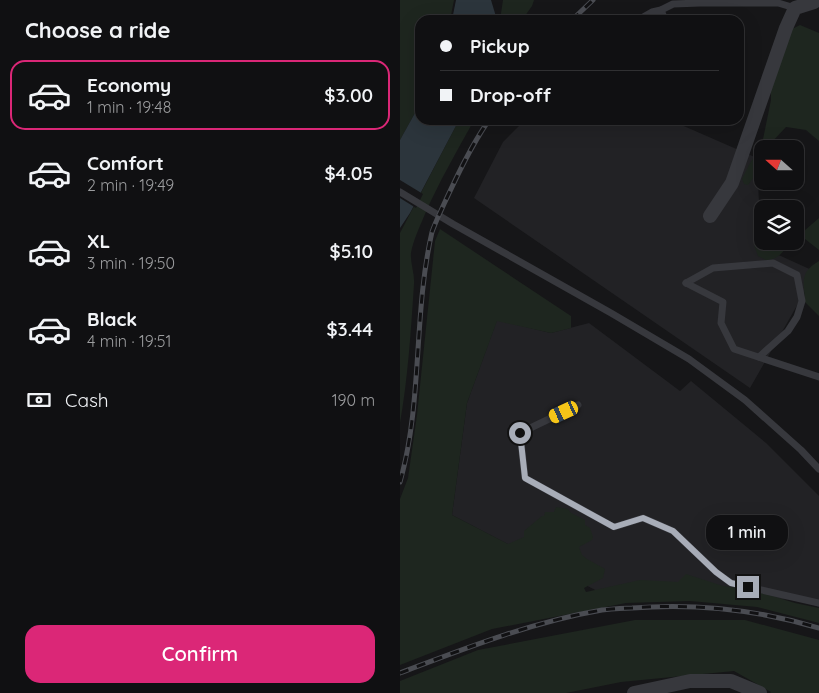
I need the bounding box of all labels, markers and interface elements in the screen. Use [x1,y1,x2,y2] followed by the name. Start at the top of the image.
[25,16,170,44] text: Choose a ride
[470,34,530,58] text: Pickup
[27,73,72,118] icon: car
[87,73,171,97] text: Economy
[324,83,373,107] text: $3.00
[470,83,551,107] text: Drop-off
[87,97,171,117] text: 1 min · 19:48
[754,140,804,190] north arrow
[754,140,804,250] map controls
[27,151,72,196] icon: car
[87,151,164,175] text: Comfort
[324,161,373,185] text: $4.05
[87,175,174,195] text: 2 min · 19:49
[754,200,804,250] button: layers
[27,229,72,274] icon: car
[87,229,110,253] text: XL
[330,239,373,263] text: $5.10
[87,253,175,273] text: 3 min · 19:50
[27,307,72,352] icon: car
[87,307,137,331] text: Black
[326,317,373,341] text: $3.44
[87,331,171,351] text: 4 min · 19:51
[25,386,53,414] icon: cash
[65,388,109,412] text: Cash
[332,390,375,410] text: 190 m
[547,399,580,425] car
[509,422,531,444] route start
[707,514,789,550] callout: 1 min
[728,522,766,542] text: 1 min
[737,576,759,598] route end
[25,625,375,683] button: Confirm

